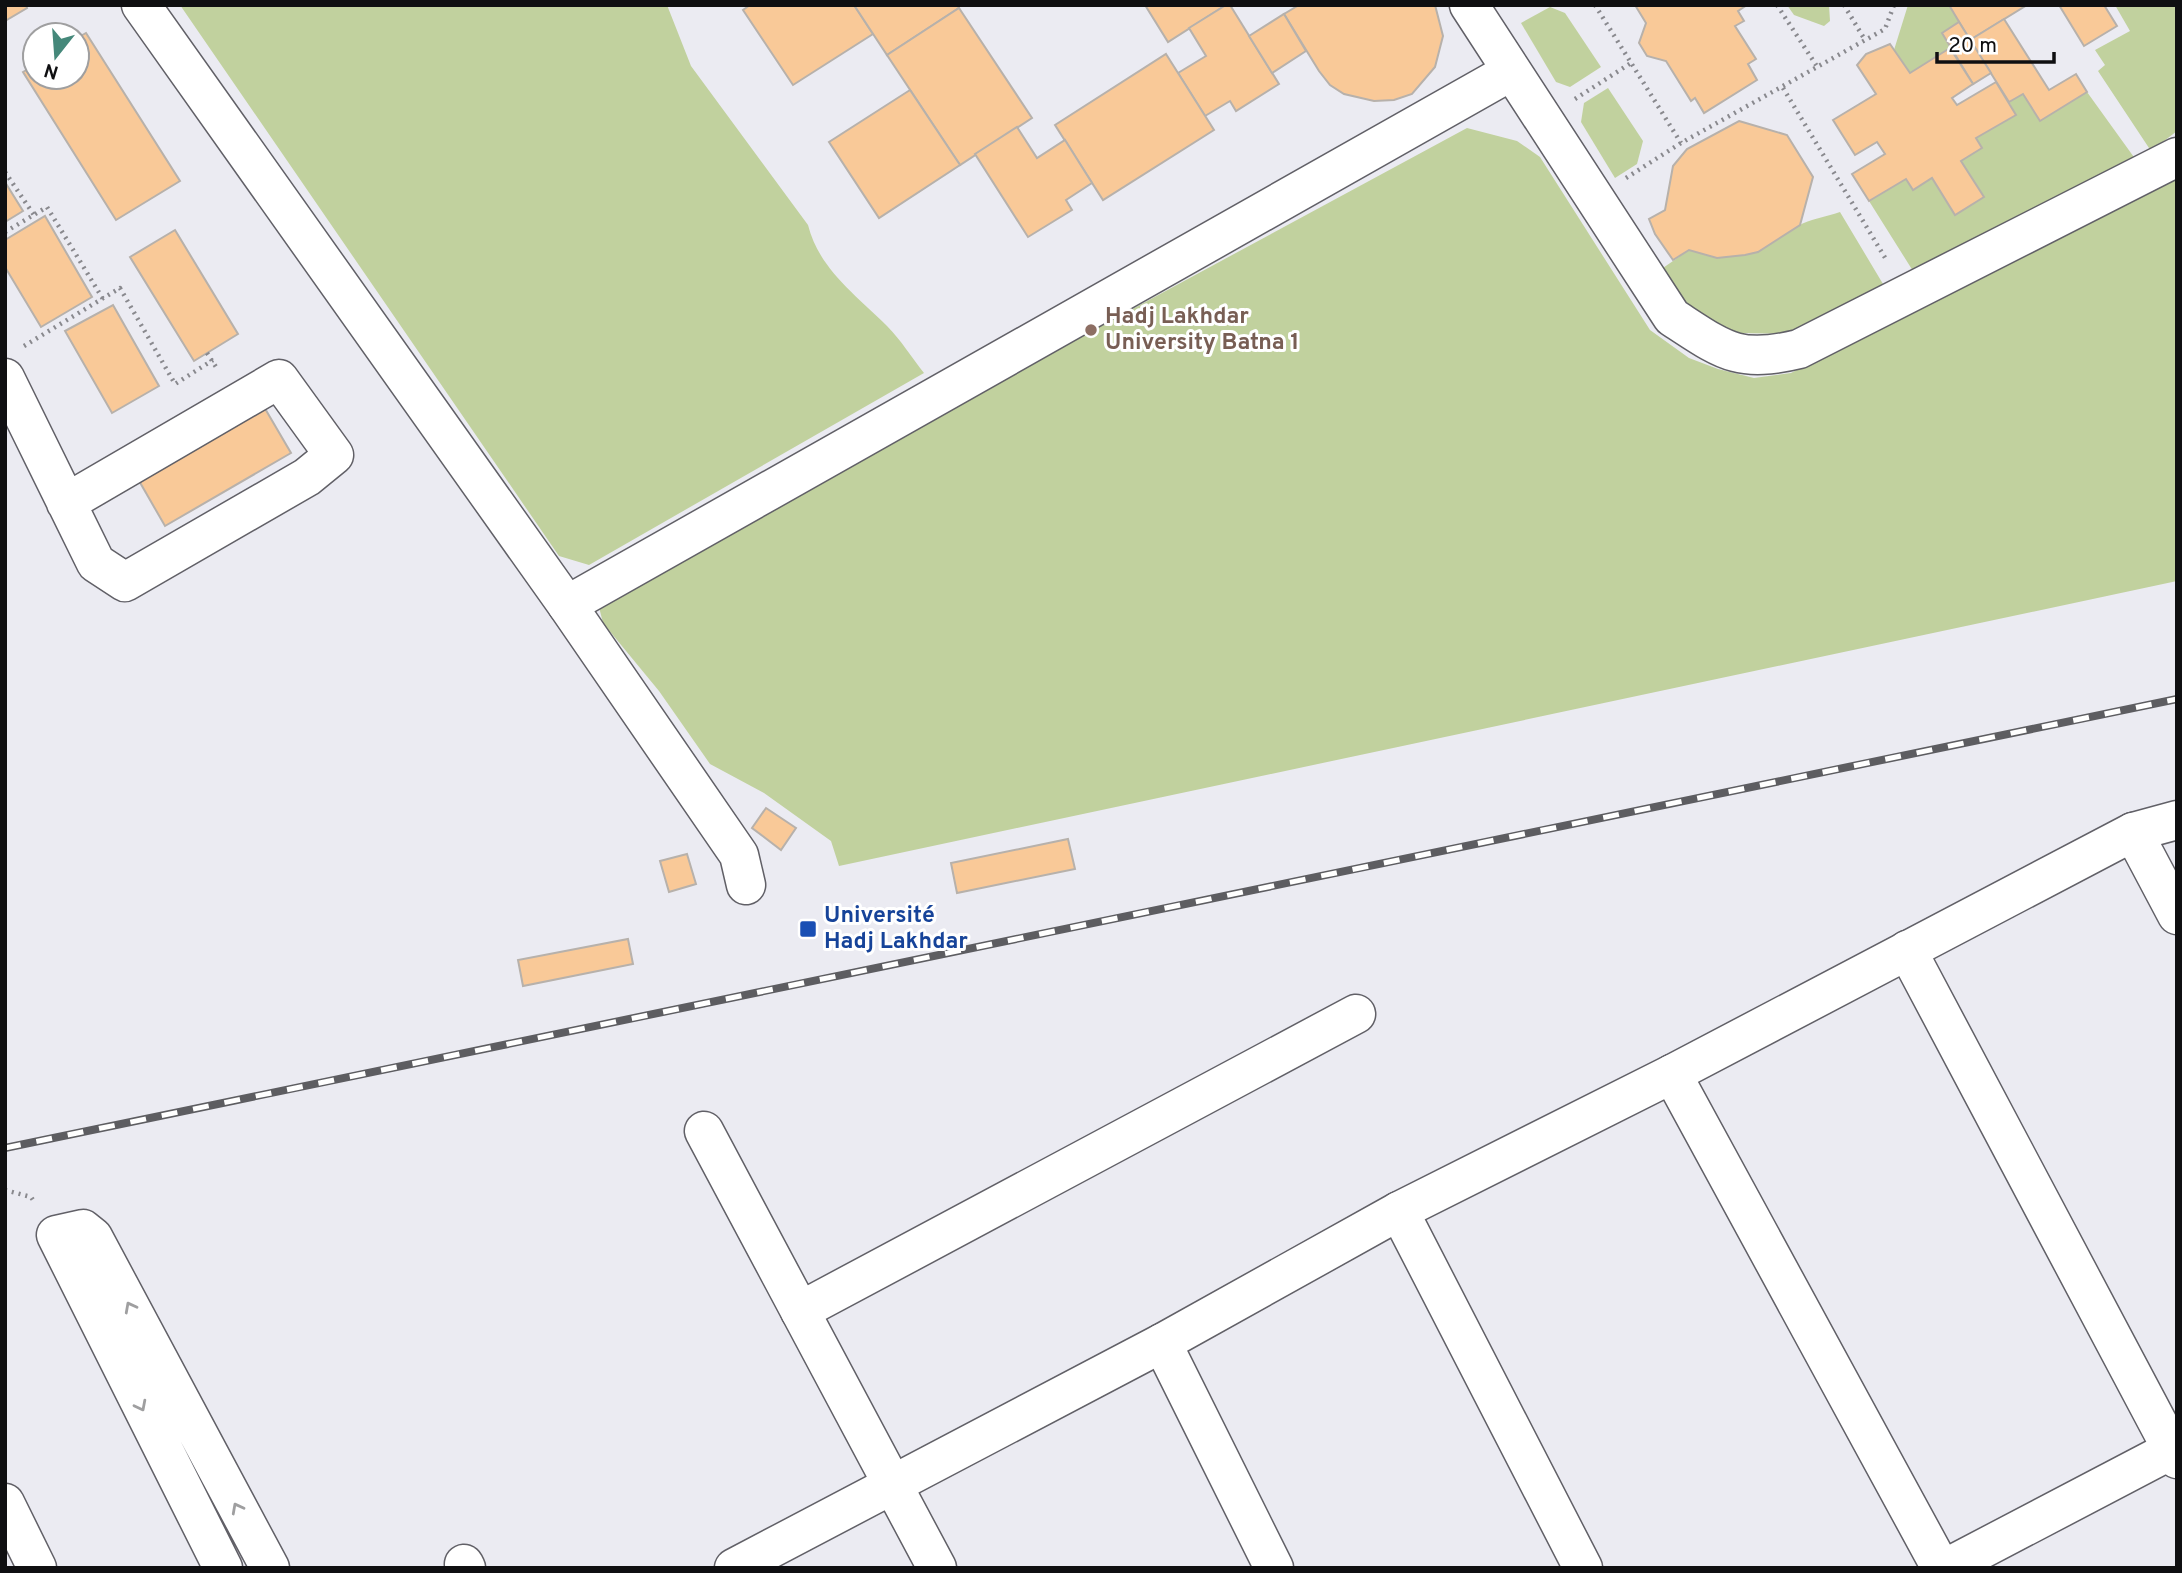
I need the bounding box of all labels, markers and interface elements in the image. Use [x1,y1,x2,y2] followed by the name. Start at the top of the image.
[21,21,91,91] north arrow
[1937,21,2054,65] scale bar
[1948,33,1997,60] text: 20 m
[42,57,62,84] text: N
[1105,303,1300,358] place label: Hadj Lakhdar University Batna 1
[1083,322,1099,338] marker: Hadj Lakhdar University Batna 1
[824,902,968,957] place label: Université Hadj Lakhdar
[798,919,818,939] marker: Université Hadj Lakhdar
[125,1302,139,1314] one-way arrow
[133,1399,147,1411] one-way arrow
[232,1502,246,1515] one-way arrow

